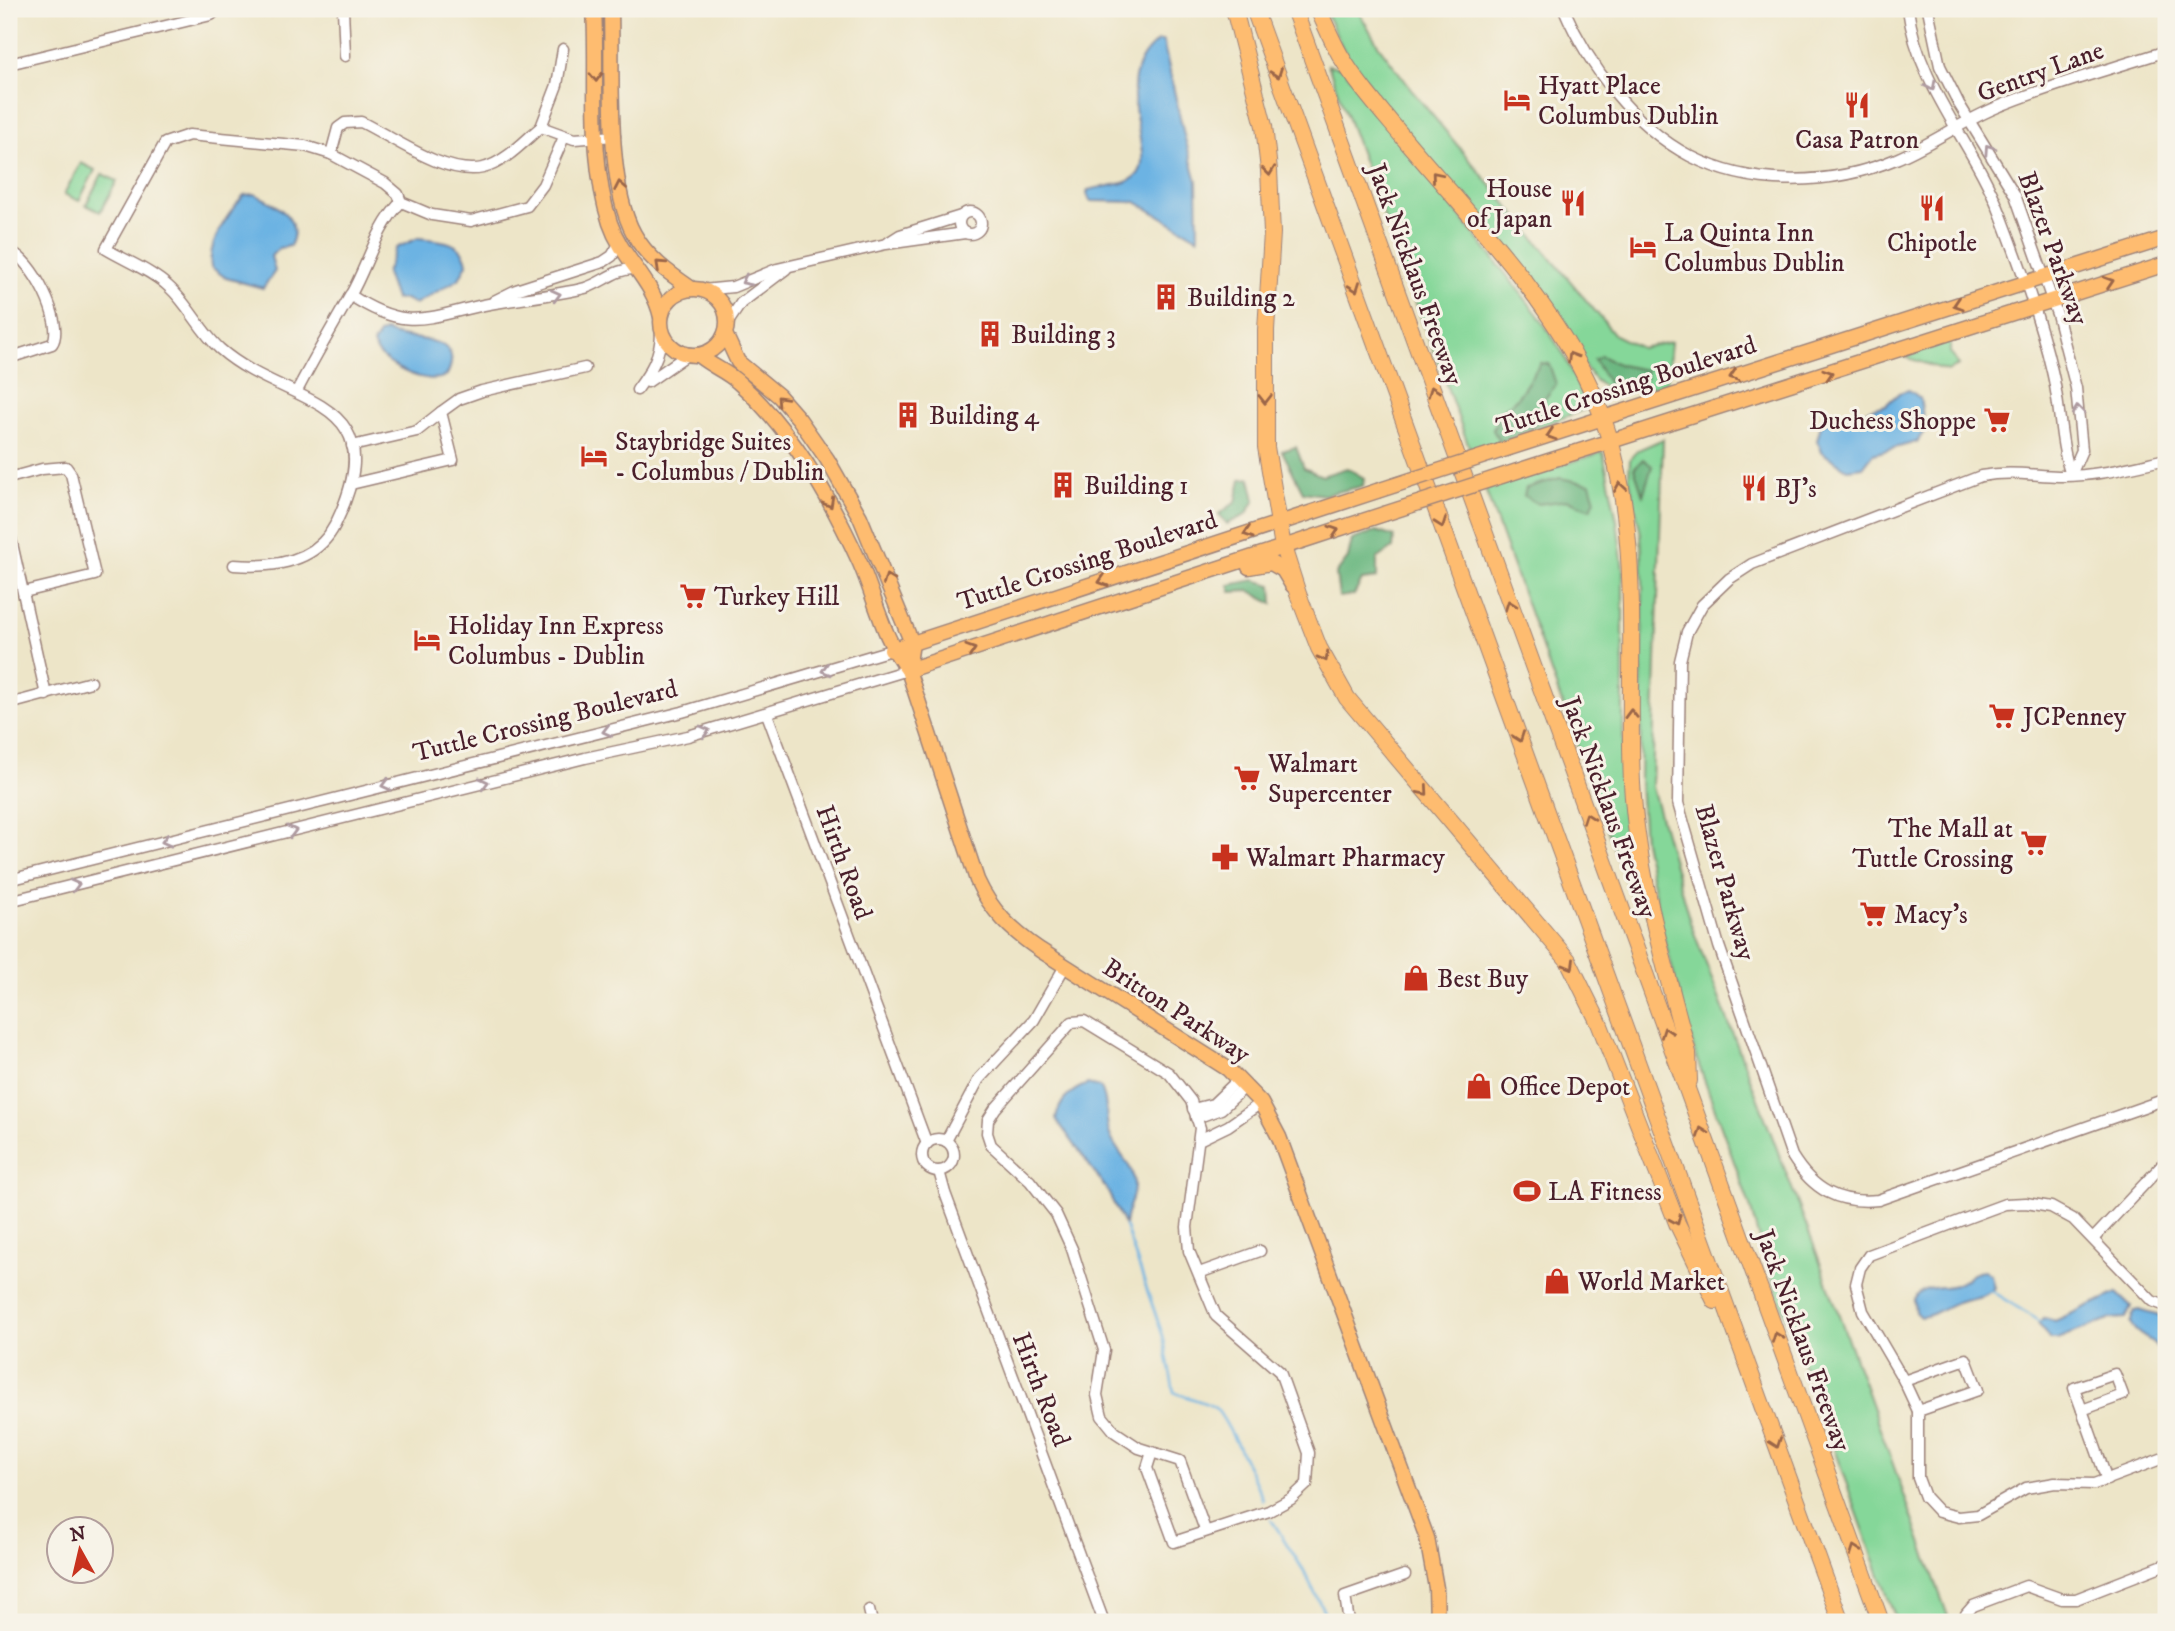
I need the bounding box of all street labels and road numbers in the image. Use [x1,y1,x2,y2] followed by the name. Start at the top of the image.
[1973,34,2108,111] street label: Gentry Lane
[1358,157,1470,390] street label: Jack Nicklaus Freeway
[2010,167,2096,330] street label: Blazer Parkway
[1492,329,1761,444] street label: Tuttle Crossing Boulevard
[953,504,1222,619] street label: Tuttle Crossing Boulevard
[410,673,681,770] street label: Tuttle Crossing Boulevard
[1552,690,1664,923] street label: Jack Nicklaus Freeway
[808,801,880,924] street label: Hirth Road
[1687,801,1763,965] street label: Blazer Parkway
[1096,951,1257,1072] street label: Britton Parkway
[1746,1223,1858,1456] street label: Jack Nicklaus Freeway
[1004,1328,1077,1451] street label: Hirth Road

